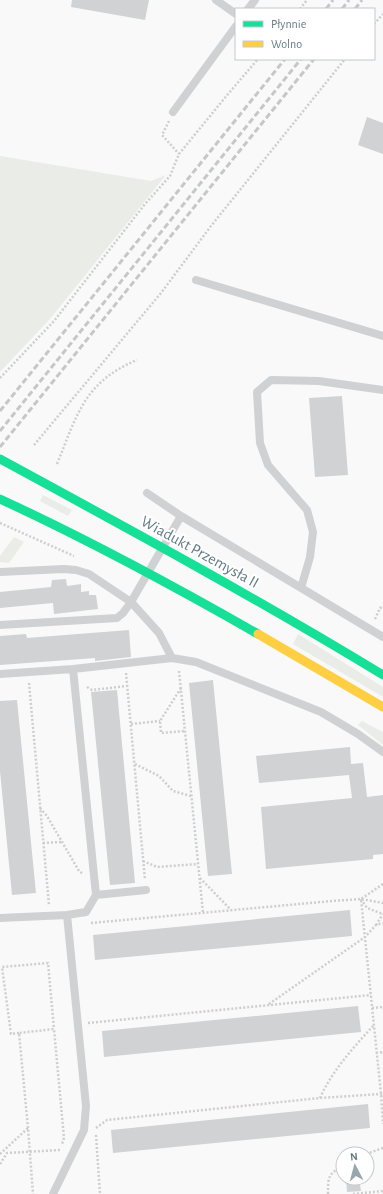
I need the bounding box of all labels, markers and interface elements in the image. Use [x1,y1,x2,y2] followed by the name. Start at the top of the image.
[235,8,375,60] legend
[271,18,306,31] text: Płynnie
[271,38,302,50] text: Wolno
[138,513,262,592] street label: Wiadukt Przemysła II
[335,1146,375,1186] north arrow
[350,1151,358,1162] text: N

